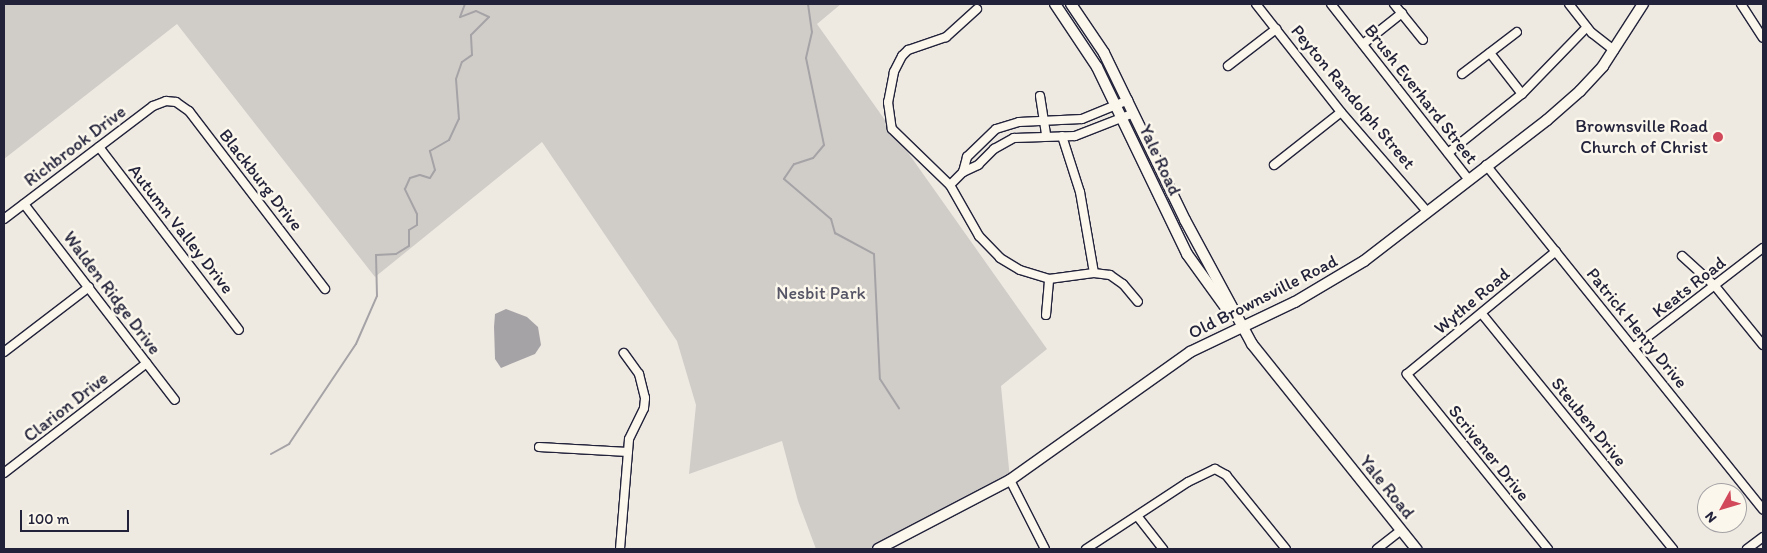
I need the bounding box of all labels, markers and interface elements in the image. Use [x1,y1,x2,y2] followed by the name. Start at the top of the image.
[1360,20,1482,168] street label: Brush Everhard Street
[1286,21,1420,173] street label: Peyton Randolph Street
[20,101,130,191] street label: Richbrook Drive
[1575,116,1708,158] place label: Brownsville Road Church of Christ
[1134,122,1186,198] street label: Yale Road
[215,125,307,235] street label: Blackburg Drive
[1712,131,1724,143] marker: Brownsville Road Church of Christ
[124,160,238,298] street label: Autumn Valley Drive
[58,227,166,359] street label: Walden Ridge Drive
[1185,250,1341,344] street label: Old Brownsville Road
[1648,252,1730,322] street label: Keats Road
[1430,263,1514,339] street label: Wythe Road
[1581,263,1693,393] street label: Patrick Henry Drive
[777,282,865,304] park label: Nesbit Park
[19,367,113,447] street label: Clarion Drive
[1547,373,1631,471] street label: Steuben Drive
[1444,401,1534,505] street label: Scrivener Drive
[1355,451,1419,523] street label: Yale Road
[1697,483,1747,533] north arrow
[22,500,131,532] scale bar
[1701,508,1720,526] text: N
[28,510,69,528] text: 100 m

